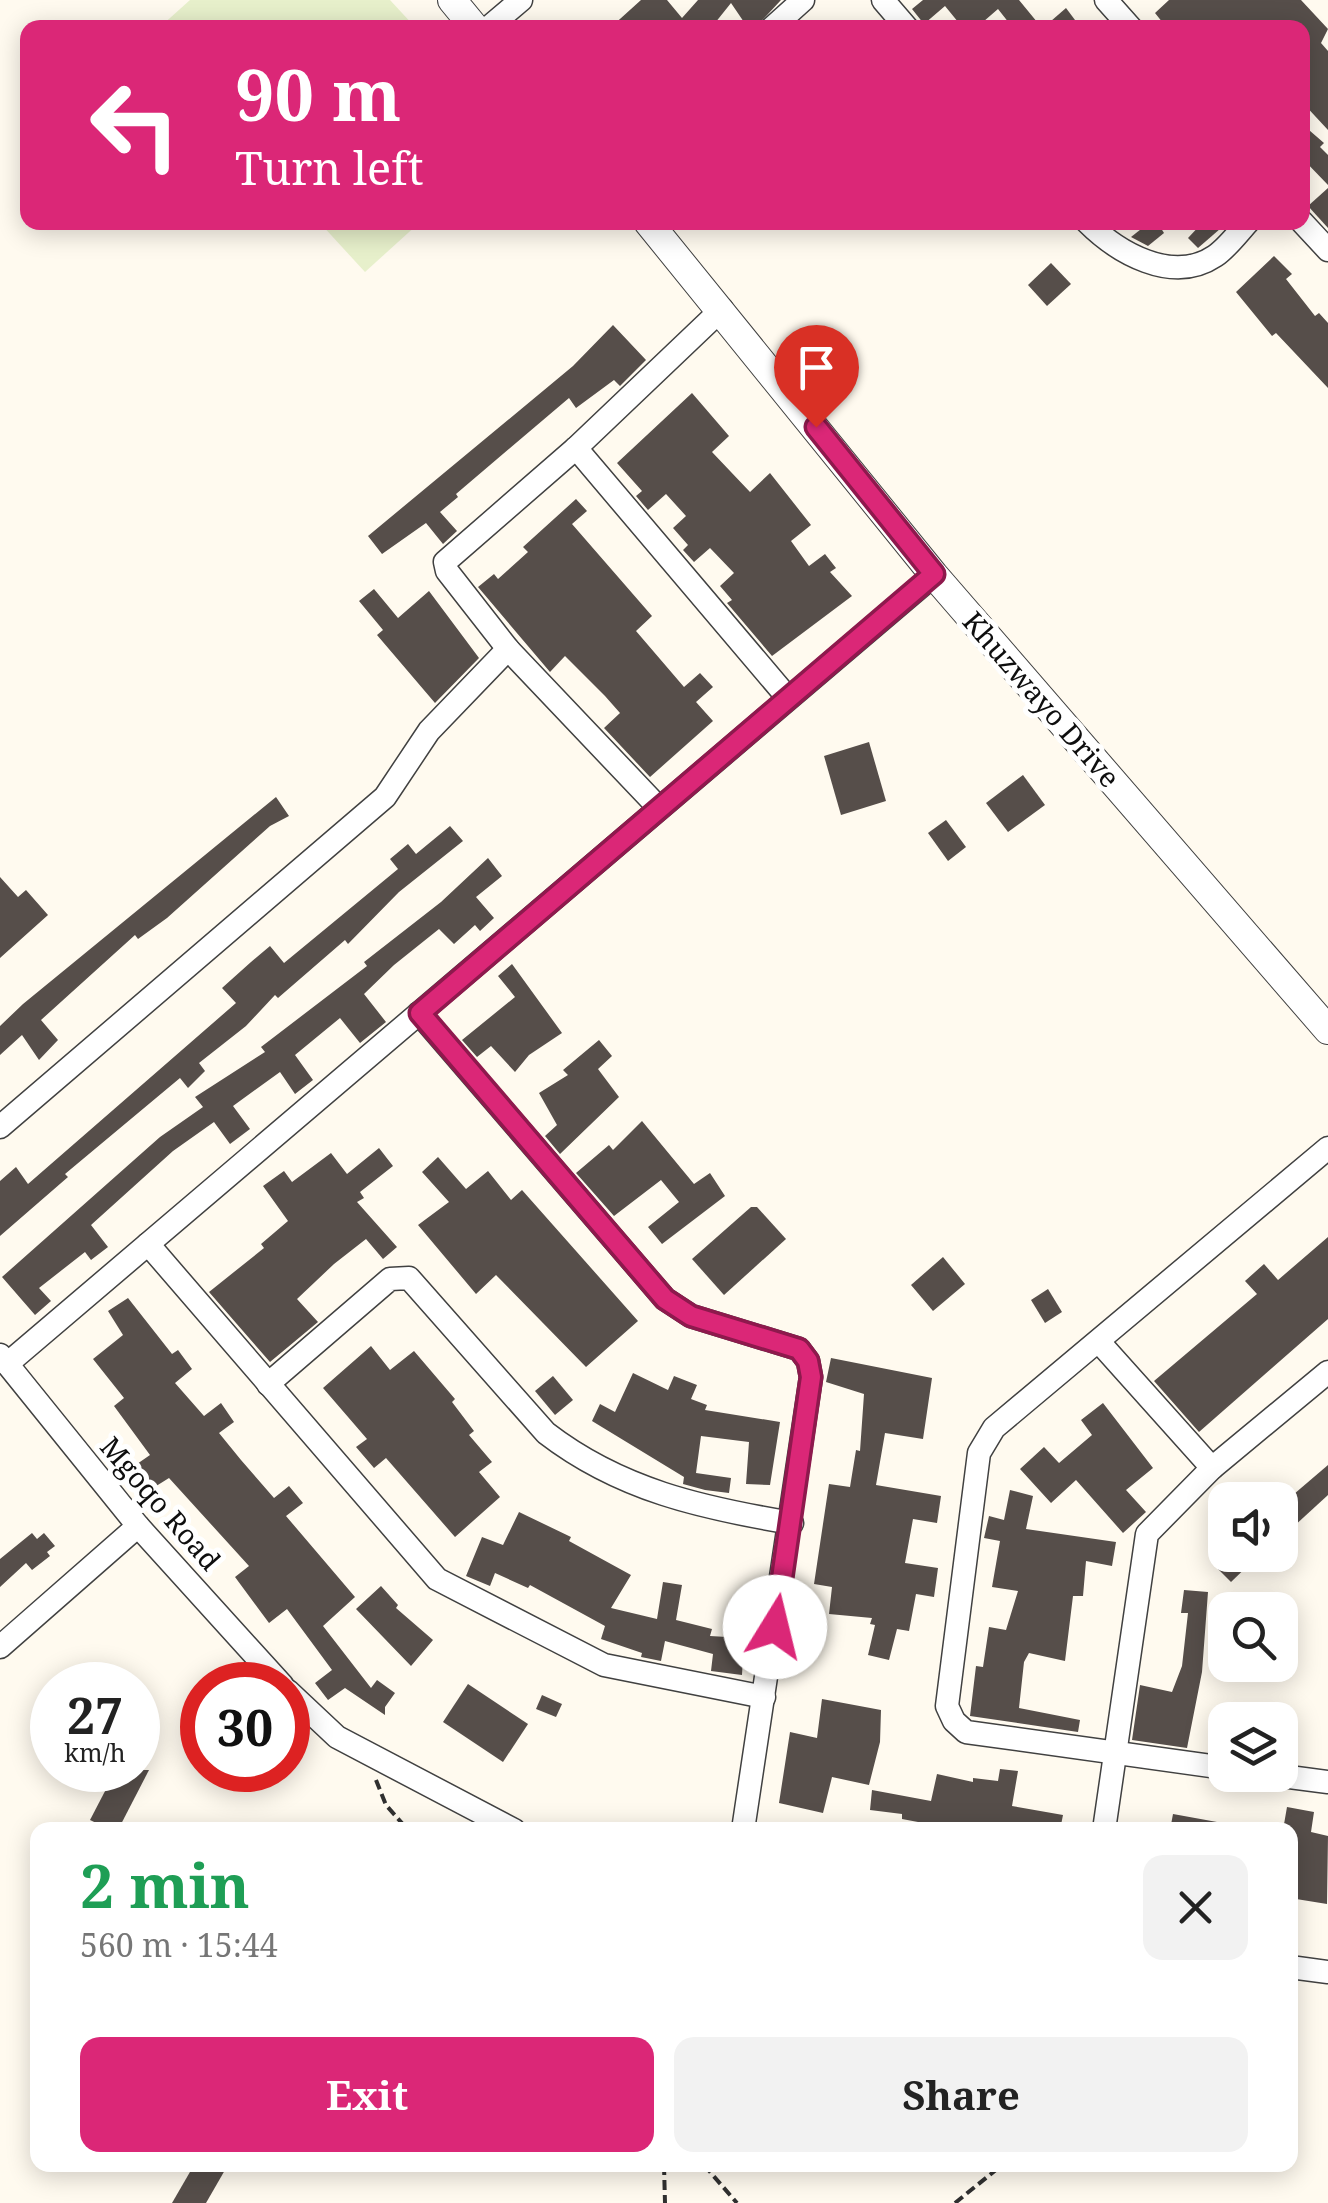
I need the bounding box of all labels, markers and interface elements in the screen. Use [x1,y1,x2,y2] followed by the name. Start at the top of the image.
[235,46,401,142] text: 90 m
[70,60,200,190] icon: left
[235,137,424,198] text: Turn left
[774,325,859,428] pin
[789,340,844,395] icon: arrive
[955,603,1129,795] street label: Khuzwayo Drive
[92,1428,230,1578] street label: Mgoqo Road
[1208,1482,1298,1792] map controls
[1208,1482,1298,1572] button: sound
[723,1575,827,1679] position arrow
[1208,1592,1298,1682] button: search
[180,1662,310,1792] speed limit sign: 30
[67,1681,123,1749] text: 27
[1208,1702,1298,1792] button: layers
[64,1735,126,1769] text: km/h
[80,1844,250,1926] text: 2 min
[1143,1855,1248,1960] button: close
[80,1923,278,1966] text: 560 m · 15:44
[80,2037,654,2152] button: Exit
[674,2037,1248,2152] button: Share

